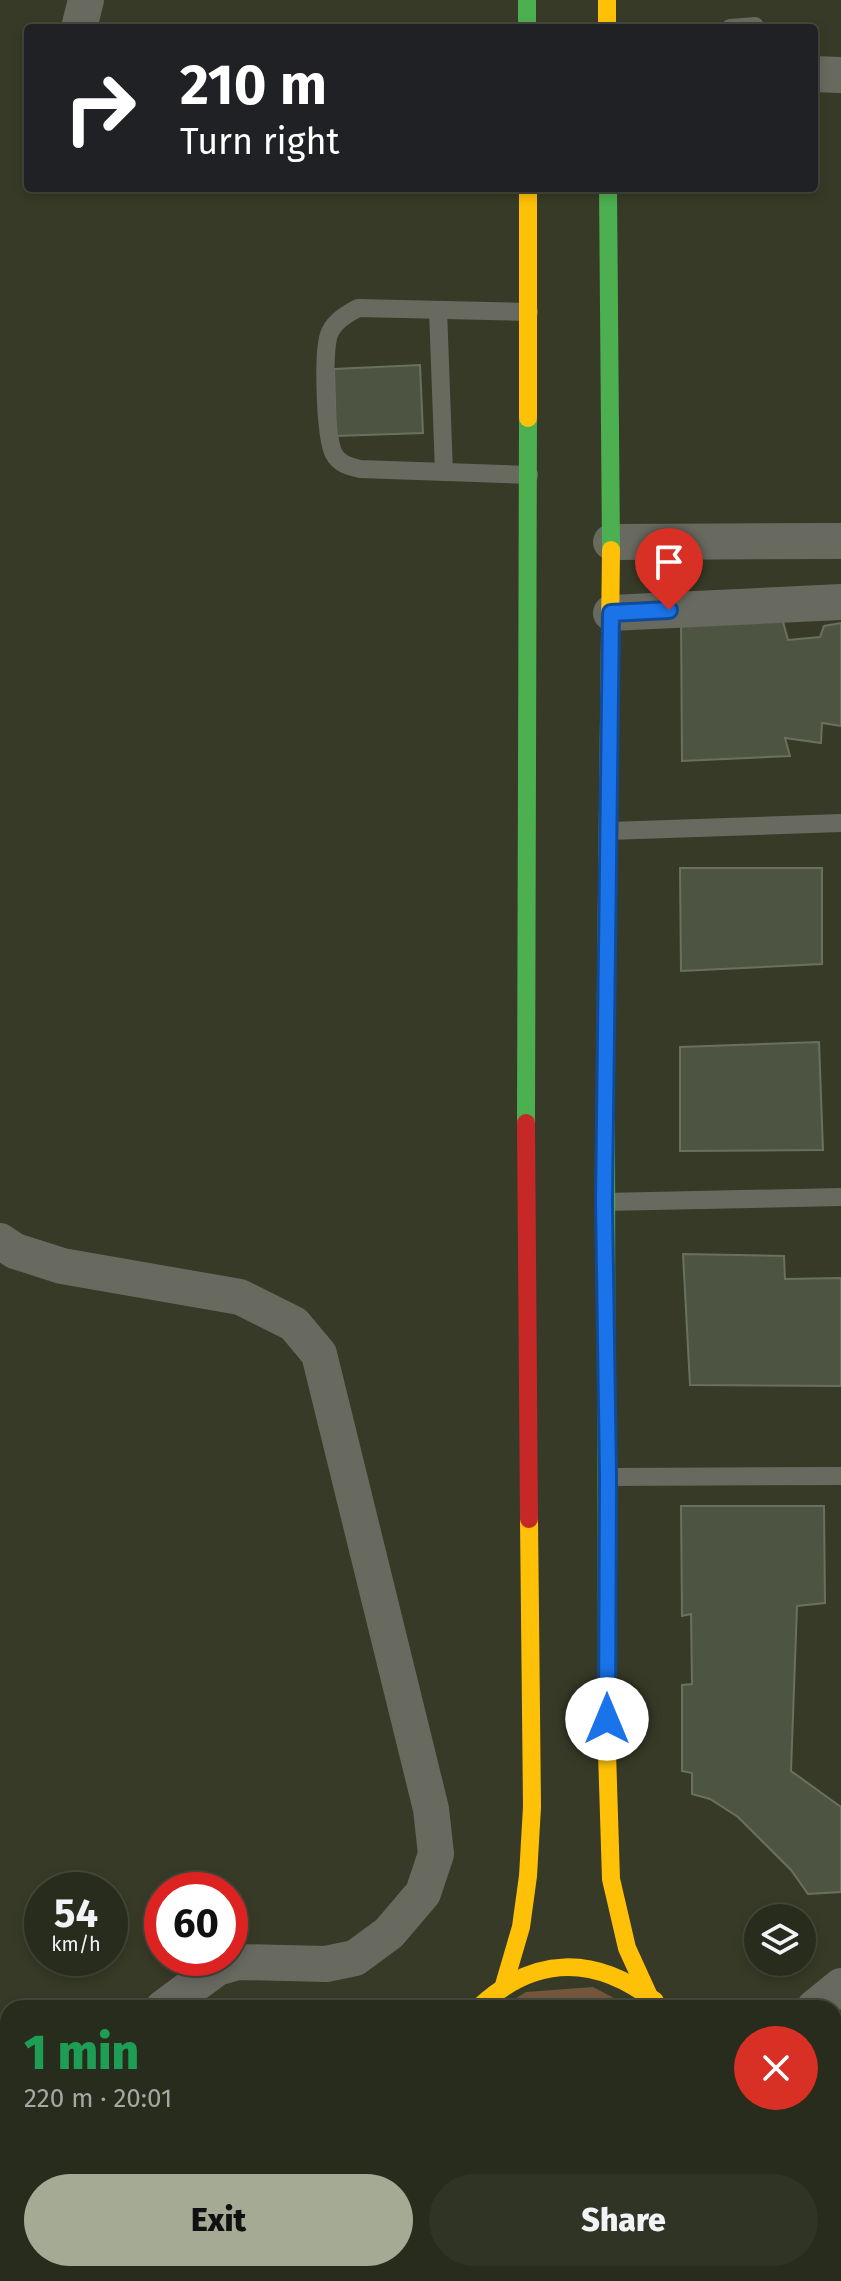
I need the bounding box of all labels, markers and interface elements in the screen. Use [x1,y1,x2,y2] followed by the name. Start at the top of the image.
[180,52,327,119] text: 210 m
[48,56,152,160] icon: right
[180,120,340,164] text: Turn right
[635,528,703,610] pin
[647,540,691,584] icon: arrive
[565,1677,649,1761] position arrow
[144,1872,248,1976] speed limit sign: 60
[54,1890,98,1938] text: 54
[744,1904,816,1976] map controls
[744,1904,816,1976] button: layers
[51,1932,101,1956] text: km/h
[24,2024,139,2082] text: 1 min
[734,2026,818,2110] button: close
[24,2083,172,2114] text: 220 m · 20:01
[24,2174,413,2266] button: Exit
[429,2174,818,2266] button: Share

